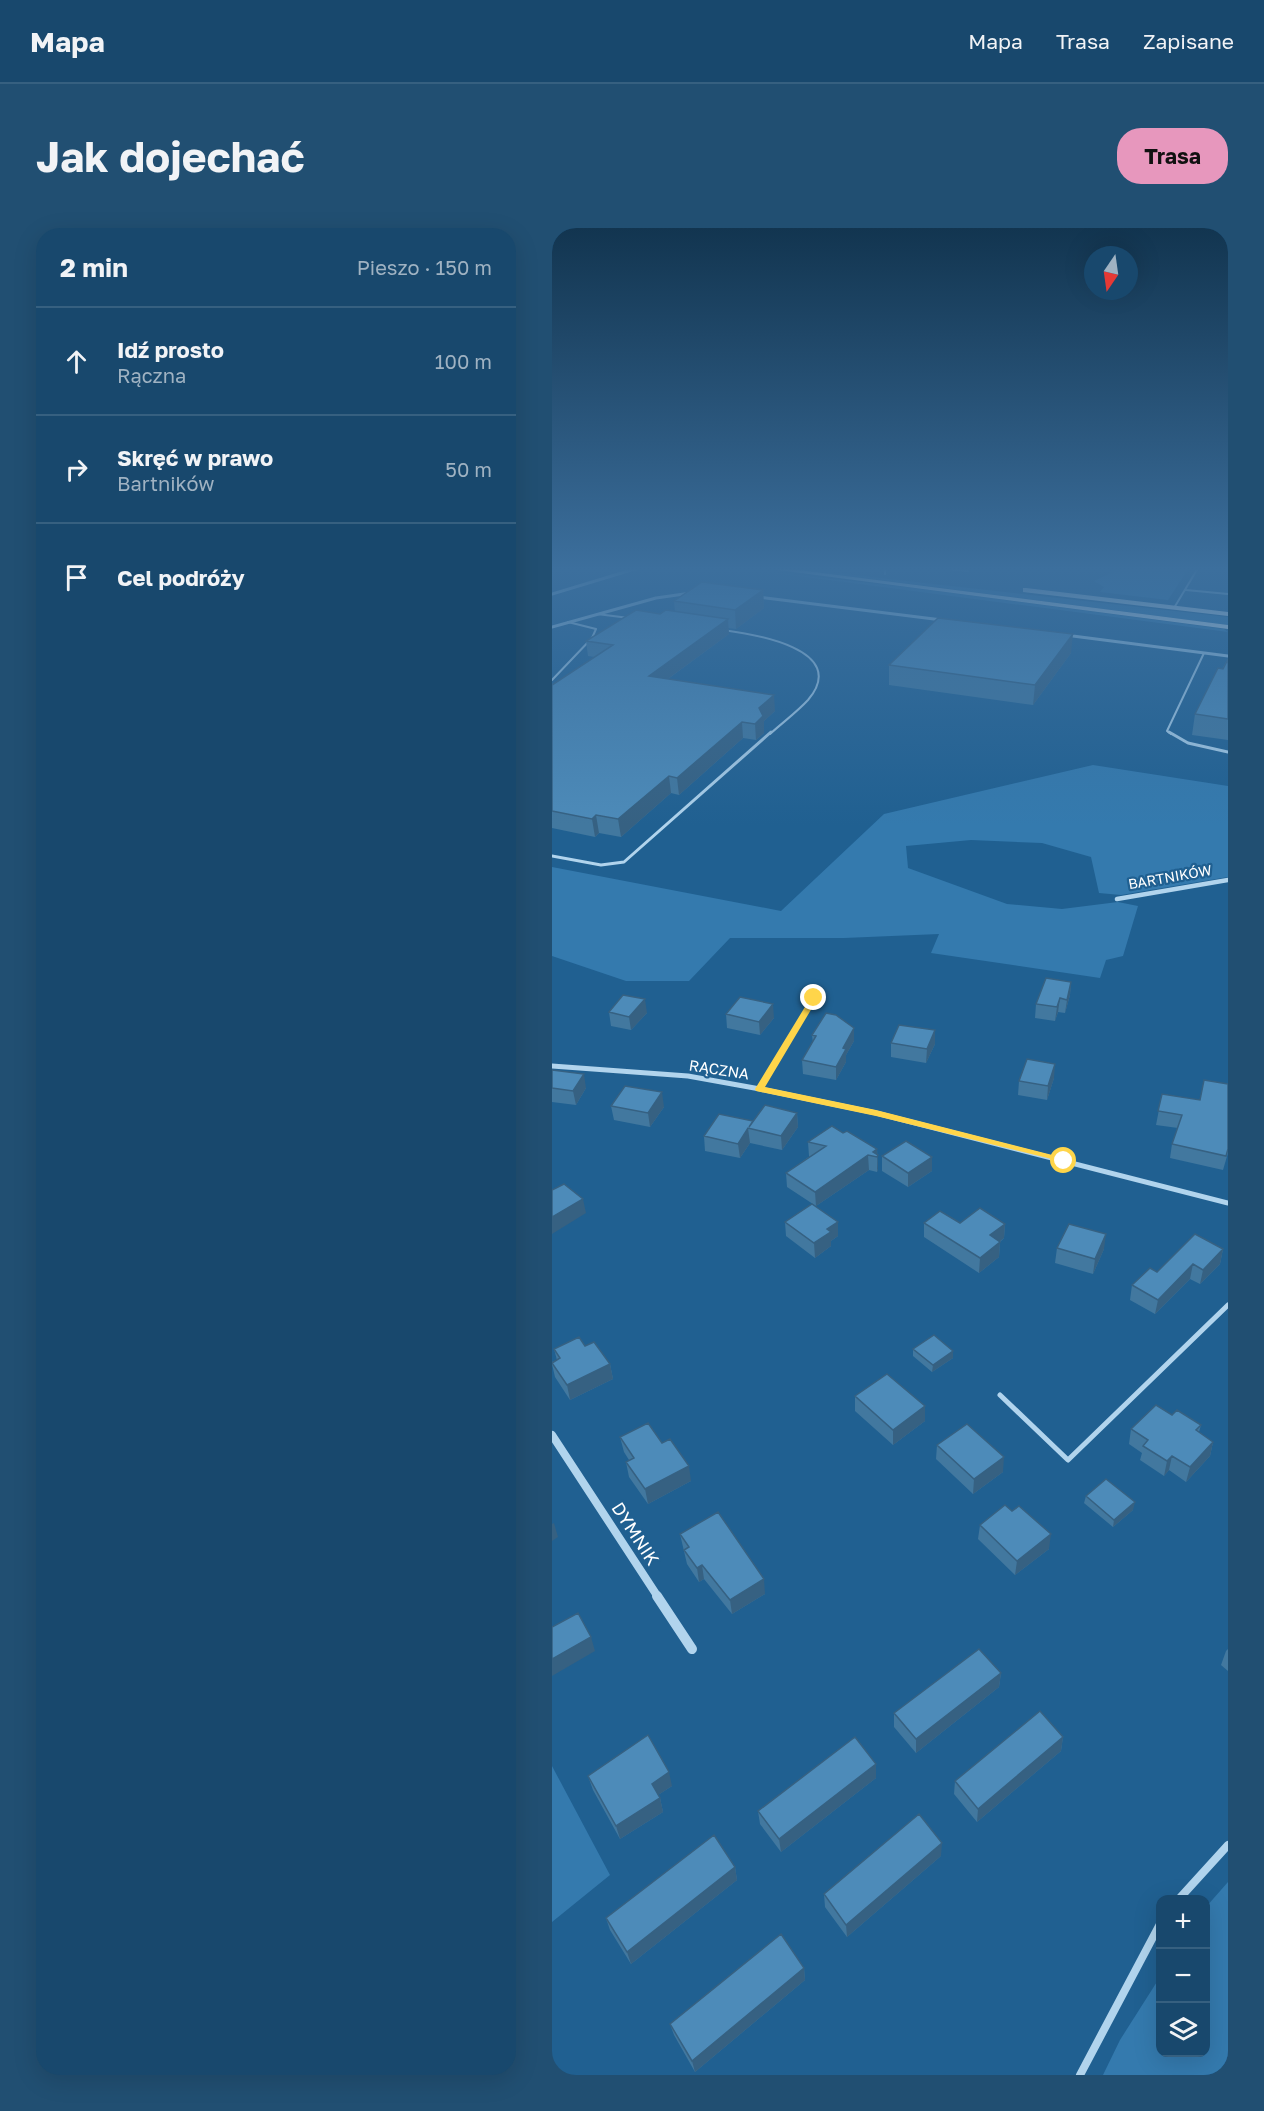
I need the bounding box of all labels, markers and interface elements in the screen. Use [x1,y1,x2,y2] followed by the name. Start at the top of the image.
[30,25,105,58] text: Mapa
[968,28,1023,54] text: Mapa
[1056,28,1110,54] text: Trasa
[1143,28,1234,54] text: Zapisane
[1117,128,1228,184] button: Trasa
[36,131,305,181] text: Jak dojechać
[1084,246,1138,300] north arrow
[60,252,128,283] text: 2 min
[357,255,492,279] text: Pieszo · 150 m
[117,336,224,363] text: Idź prosto
[60,345,93,378] icon: ahead
[435,349,492,373] text: 100 m
[117,363,186,387] text: Rączna
[117,444,273,471] text: Skręć w prawo
[60,453,93,486] icon: right
[445,457,492,481] text: 50 m
[117,471,214,495] text: Bartników
[60,561,93,594] icon: arrive
[117,564,245,591] text: Cel podróży
[1127,861,1214,892] street label: BARTNIKÓW
[800,984,826,1010] route end
[688,1055,750,1083] street label: RĄCZNA
[1050,1147,1076,1173] route start
[607,1498,664,1569] street label: DYMNIK
[1156,1895,1210,2057] map controls
[1156,1895,1210,1949] button: +
[1156,1949,1210,2003] button: −
[1156,2003,1210,2057] button: layers

